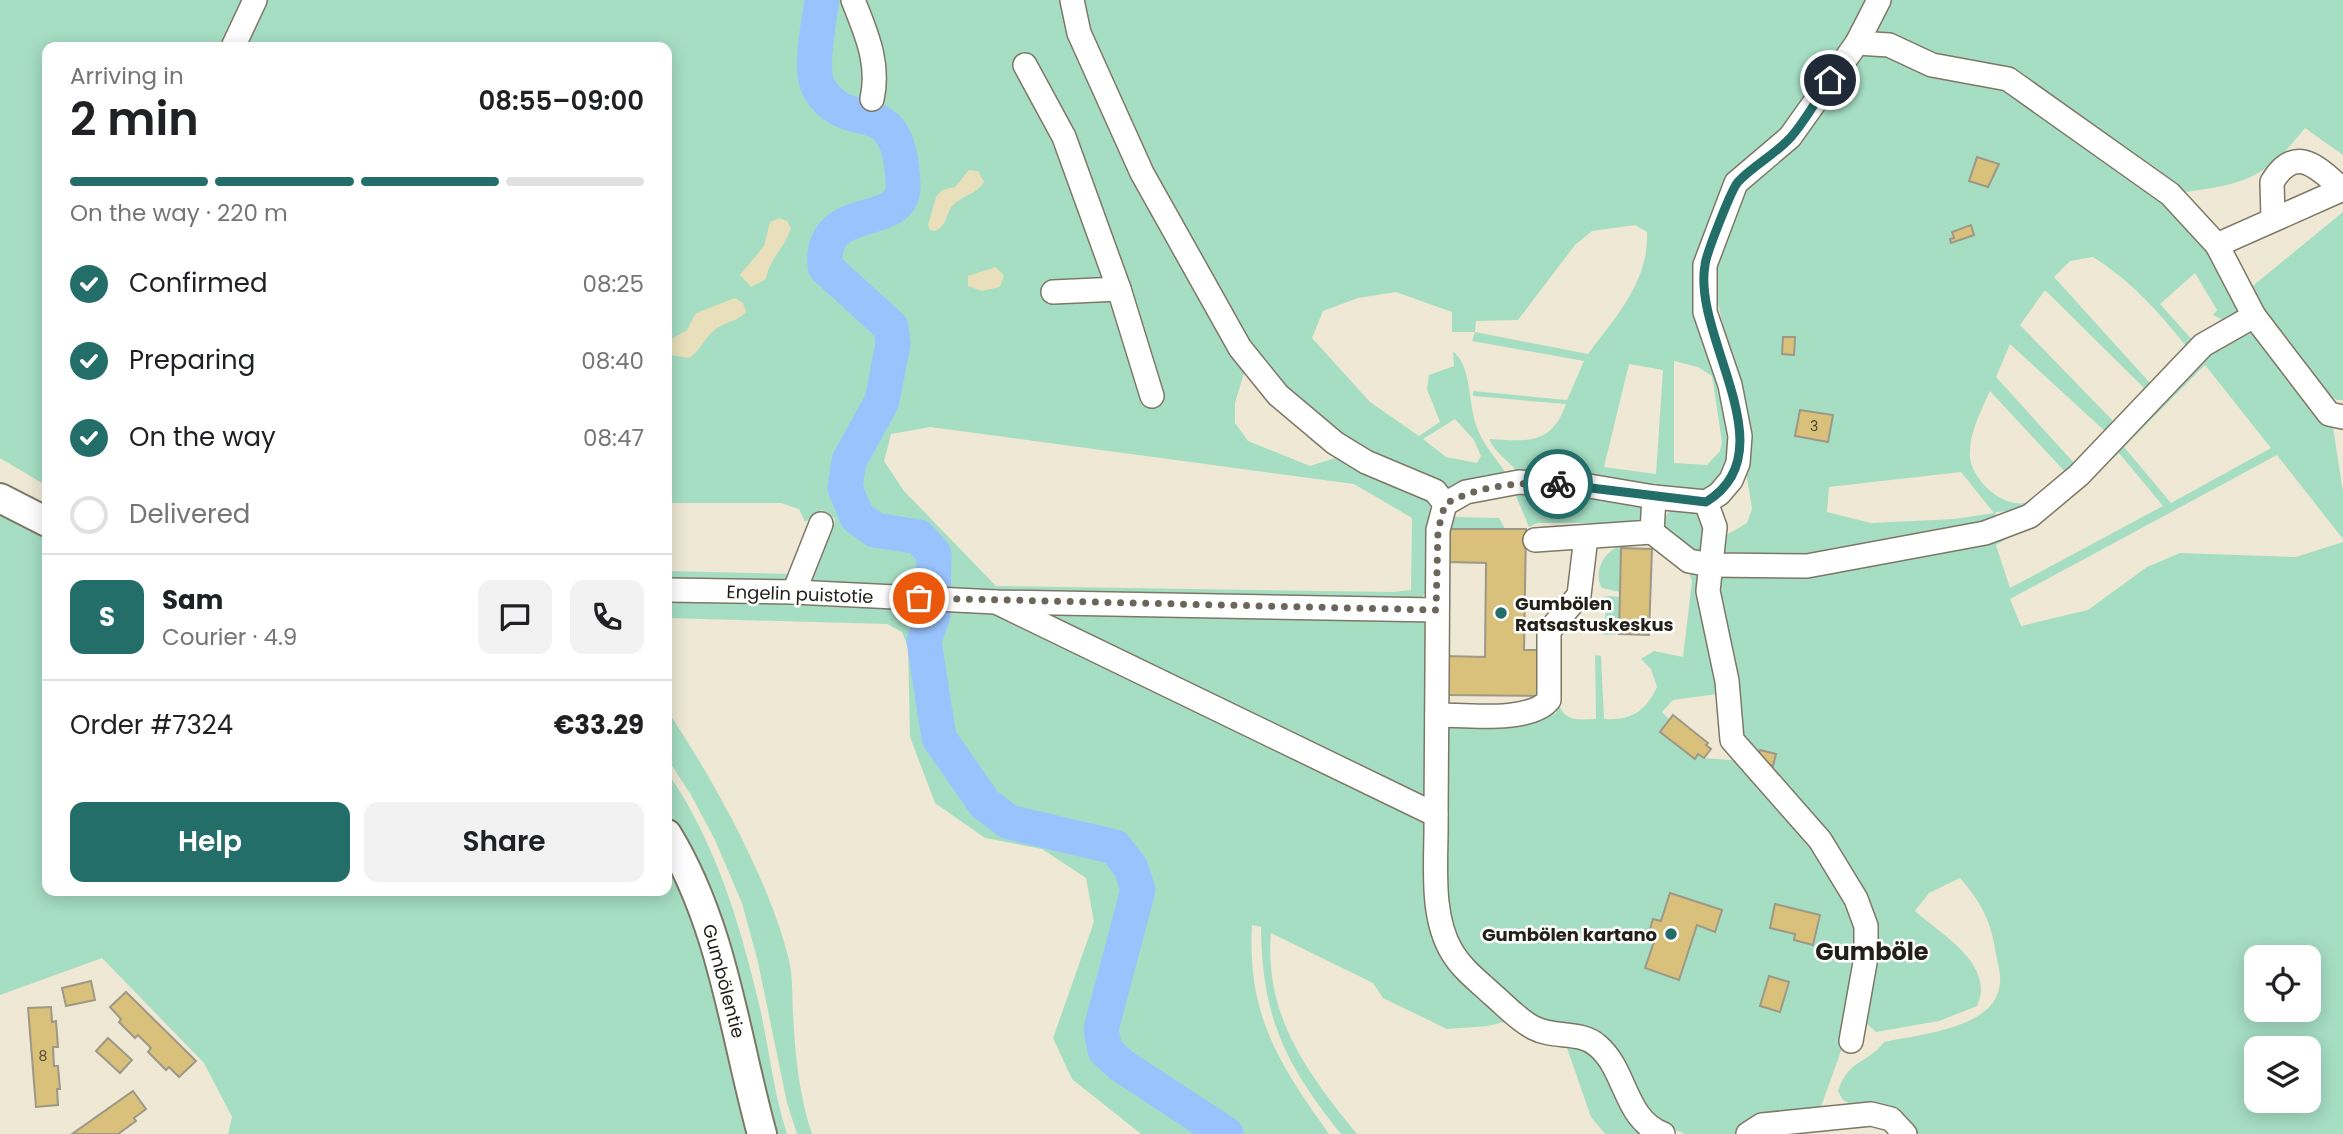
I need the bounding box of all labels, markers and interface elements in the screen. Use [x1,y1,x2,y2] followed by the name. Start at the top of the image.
[1800,50,1860,110] pin
[70,60,184,92] text: Arriving in
[1811,61,1849,99] icon: home
[478,83,644,119] text: 08:55–09:00
[70,87,199,151] text: 2 min
[70,197,288,229] text: On the way · 220 m
[70,265,108,303] icon: check
[129,265,267,301] text: Confirmed
[582,268,644,300] text: 08:25
[70,342,108,380] icon: check
[129,342,255,378] text: Preparing
[581,345,644,377] text: 08:40
[1810,416,1818,436] house number: 3
[70,419,108,457] icon: check
[129,419,276,455] text: On the way
[583,422,644,454] text: 08:47
[1523,449,1593,519] courier
[1539,465,1577,503] icon: bike
[129,496,250,532] text: Delivered
[889,568,949,628] pin
[726,579,874,609] street label: Engelin puistotie
[900,579,938,617] icon: bag
[478,580,552,654] button: chat
[570,580,644,654] button: phone
[162,582,223,618] text: Sam
[1515,591,1674,637] place label: Gumbölen Ratsastuskeskus
[99,599,115,635] text: S
[1493,605,1509,621] marker: Gumbölen Ratsastuskeskus
[162,621,297,653] text: Courier · 4.9
[70,707,233,743] text: Order #7324
[554,707,644,743] text: €33.29
[70,802,350,882] button: Help
[364,802,644,882] button: Share
[697,921,751,1041] street label: Gumbölentie
[1482,922,1657,947] place label: Gumbölen kartano
[1663,926,1679,942] marker: Gumbölen kartano
[1815,935,1929,968] district label: Gumböle
[2244,945,2321,1113] map controls
[2244,945,2321,1022] button: locate
[2244,1036,2321,1113] button: layers
[39,1046,48,1066] house number: 8

